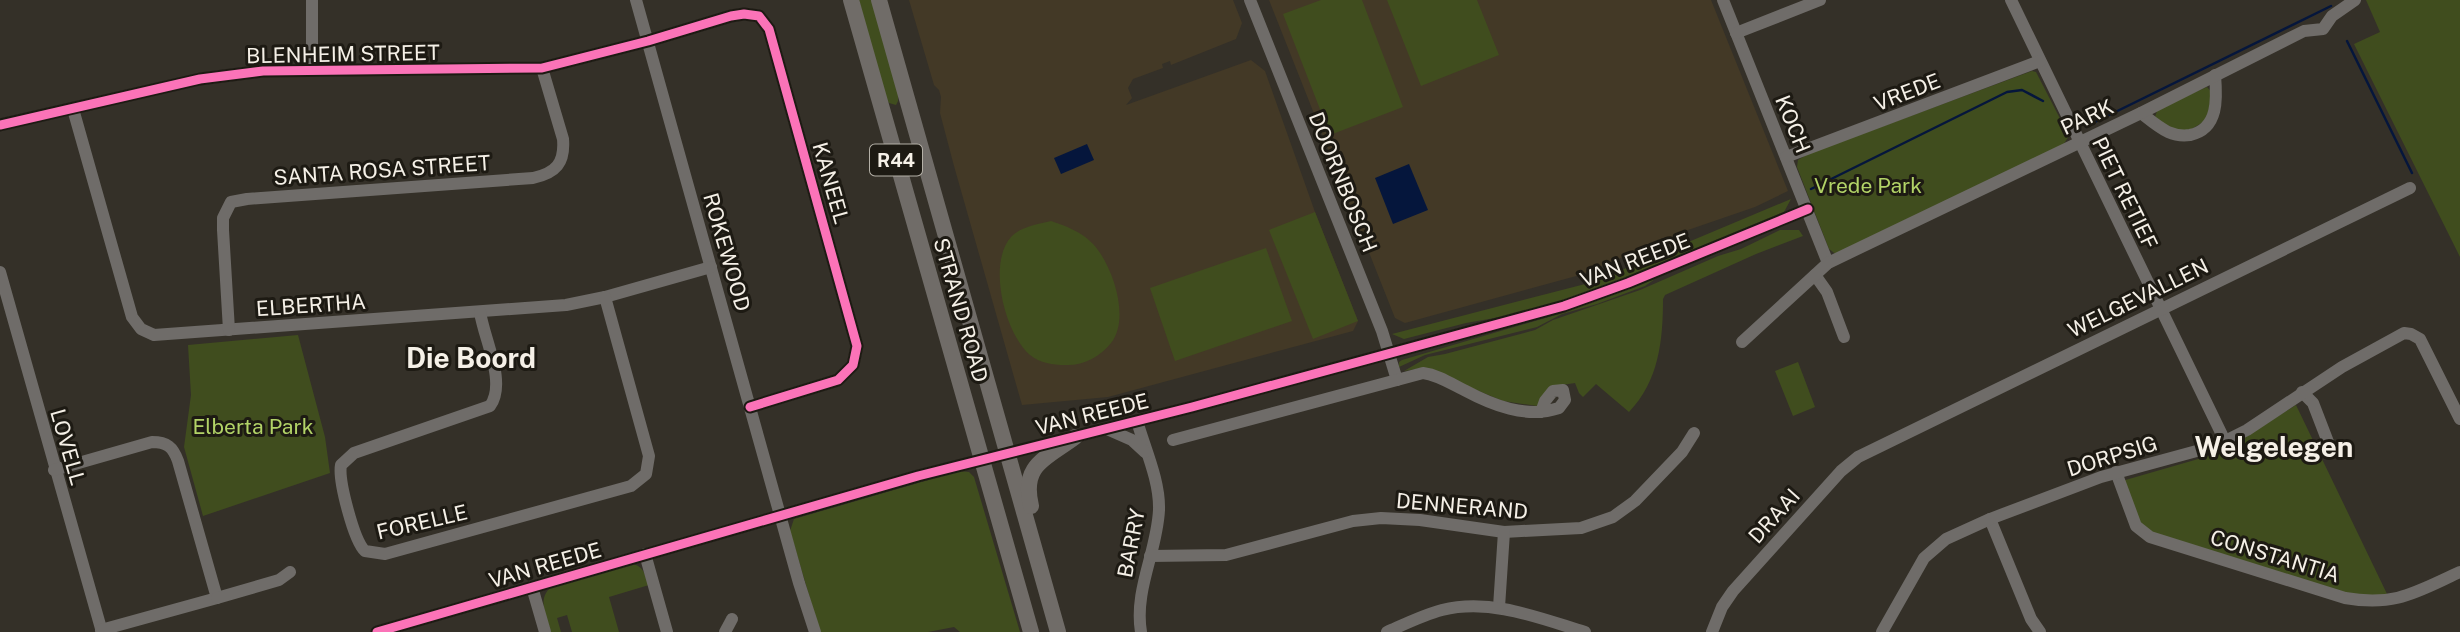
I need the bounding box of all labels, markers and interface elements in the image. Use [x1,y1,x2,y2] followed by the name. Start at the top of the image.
[246,40,440,68] street label: BLENHEIM STREET
[1870,68,1944,116] street label: VREDE
[1770,91,1816,157] street label: KOCH
[2057,94,2117,140] street label: PARK
[1303,108,1383,256] street label: DOORNBOSCH
[2087,133,2163,253] street label: PIET RETIEF
[807,139,855,227] street label: KANEEL
[870,144,922,176] road number: R44
[273,150,491,190] street label: SANTA ROSA STREET
[1814,173,1922,198] park label: Vrede Park
[698,190,756,314] street label: ROKEWOOD
[1577,228,1693,292] street label: VAN REEDE
[928,235,994,385] street label: STRAND ROAD
[2064,253,2212,343] street label: WELGEVALLEN
[255,289,367,321] street label: ELBERTHA
[406,341,536,374] district label: Die Boord
[1033,388,1151,440] street label: VAN REEDE
[45,406,91,488] street label: LOVELL
[193,414,314,439] park label: Elberta Park
[2064,430,2160,482] street label: DORPSIG
[2195,430,2353,463] district label: Welgelegen
[1743,484,1805,548] street label: DRAAI
[1395,488,1529,524] street label: DENNERAND
[374,499,470,545] street label: FORELLE
[1112,506,1150,580] street label: BARRY
[2207,524,2343,588] street label: CONSTANTIA
[486,537,604,593] street label: VAN REEDE

